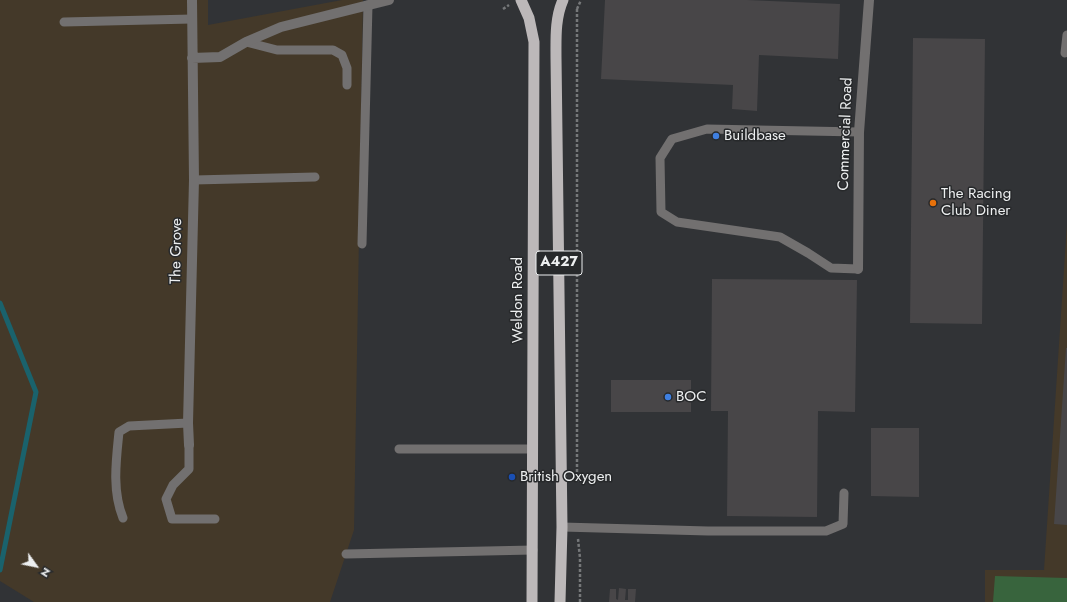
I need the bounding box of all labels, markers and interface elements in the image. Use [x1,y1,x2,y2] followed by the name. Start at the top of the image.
[835,77,857,191] street label: Commercial Road
[724,127,786,145] place label: Buildbase
[711,131,721,141] marker: Buildbase
[941,185,1011,220] place label: The Racing Club Diner
[928,198,938,208] marker: The Racing Club Diner
[167,218,187,284] street label: The Grove
[536,251,582,275] road number: A427
[509,257,527,343] street label: Weldon Road
[676,388,706,406] place label: BOC
[663,392,673,402] marker: BOC
[520,468,612,486] place label: British Oxygen
[507,472,517,482] marker: British Oxygen
[16,546,56,586] north arrow
[37,565,55,581] text: N

